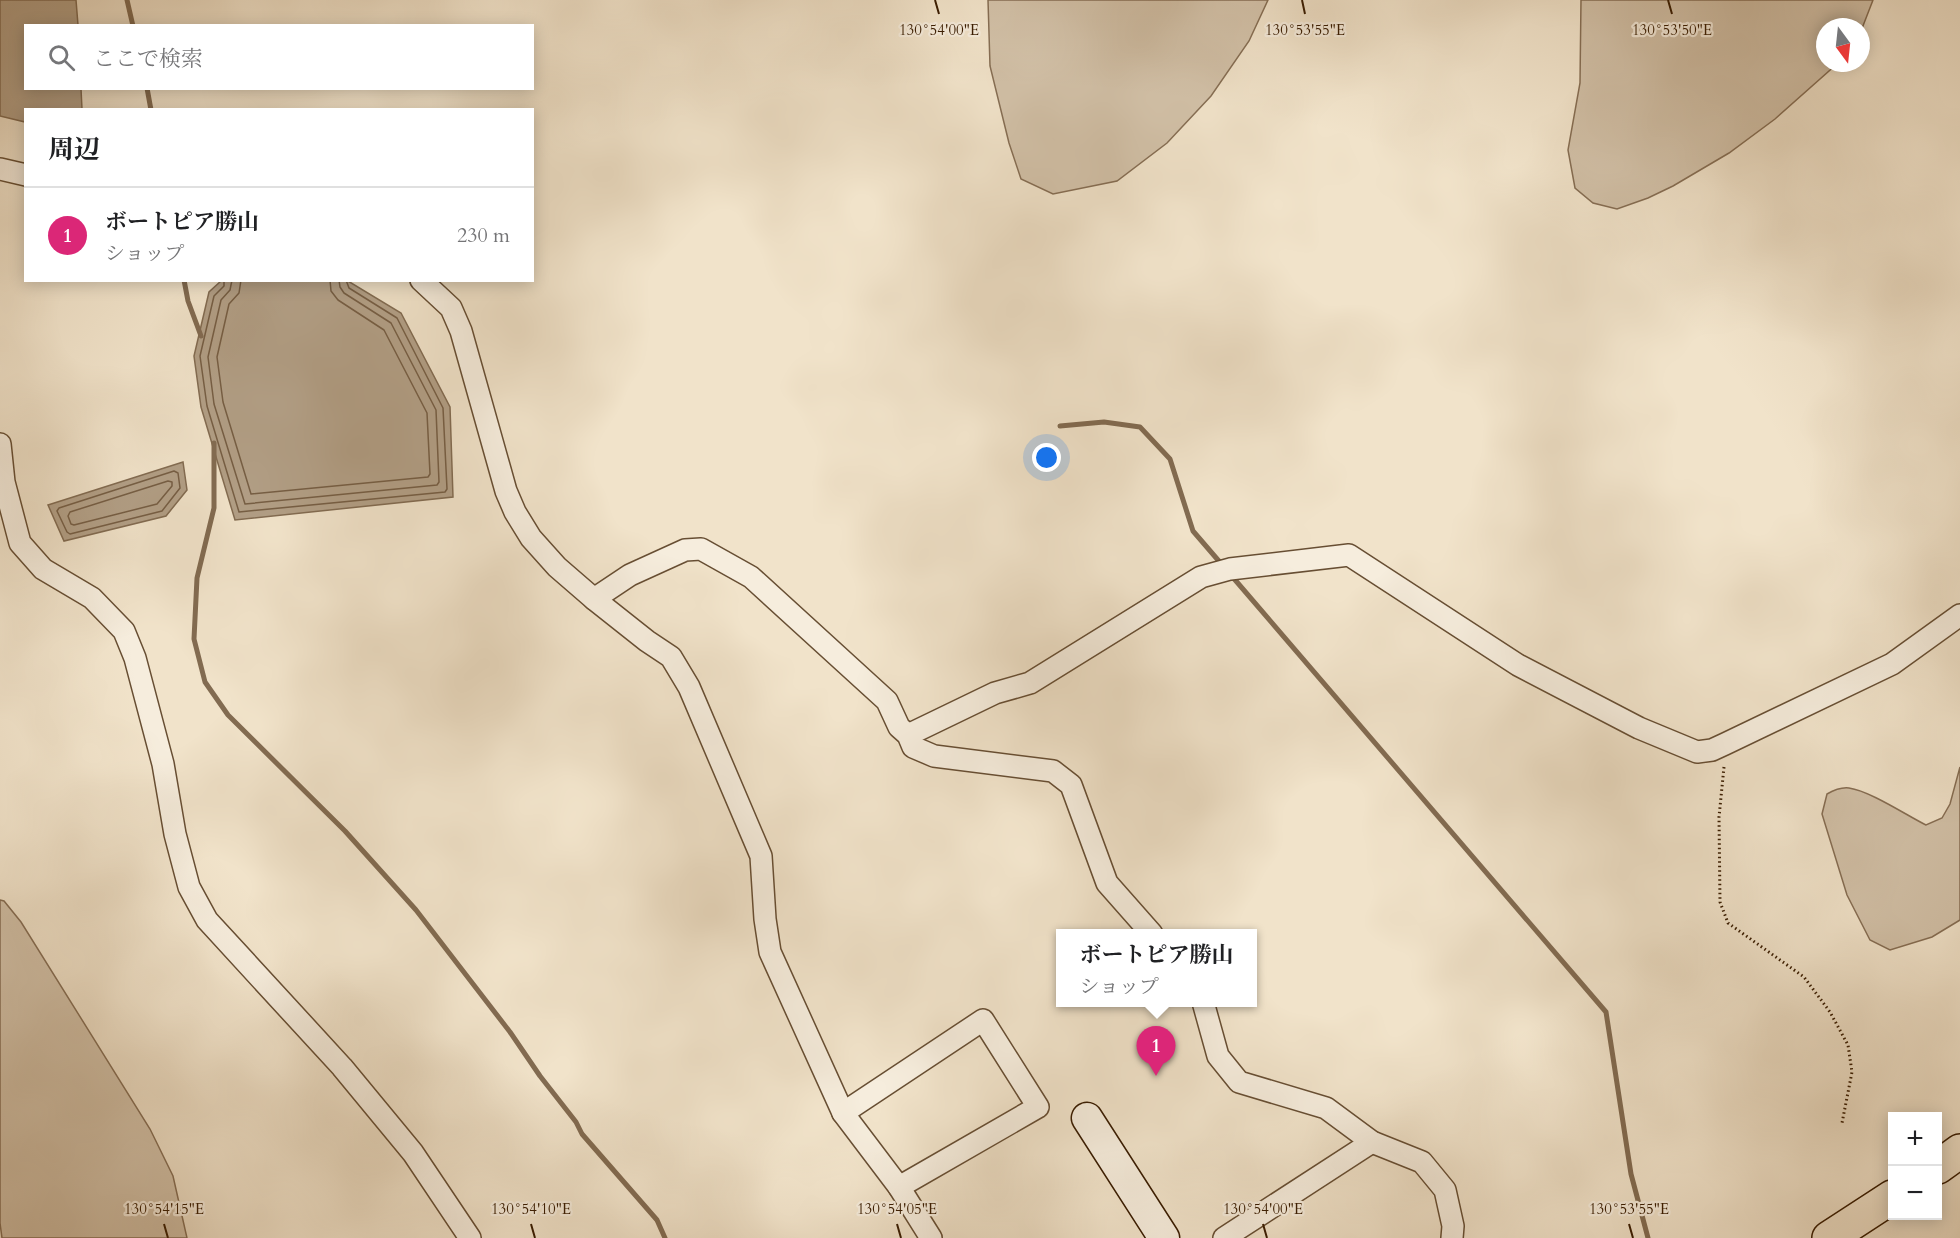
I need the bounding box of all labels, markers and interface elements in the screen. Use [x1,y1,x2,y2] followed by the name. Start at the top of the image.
[1816,18,1870,72] north arrow
[899,20,979,40] text: 130°54'00"E
[1265,20,1345,40] text: 130°53'55"E
[1632,20,1712,40] text: 130°53'50"E
[24,24,534,90] search box
[45,41,78,74] icon: search
[93,44,203,74] text: ここで検索
[48,132,100,167] text: 周辺
[105,207,259,237] text: ボートピア勝山
[62,222,73,249] text: 1
[457,222,510,249] text: 230 m
[105,240,185,267] text: ショップ
[1032,443,1061,472] your location
[1056,929,1257,1007] popup
[1079,940,1234,970] text: ボートピア勝山
[1079,973,1159,1000] text: ショップ
[1136,1026,1176,1076] pin: 1
[1888,1112,1942,1220] map controls
[1888,1112,1942,1166] button: +
[1888,1166,1942,1220] button: −
[124,1199,204,1219] text: 130°54'15"E
[491,1199,571,1219] text: 130°54'10"E
[857,1199,937,1219] text: 130°54'05"E
[1223,1199,1303,1219] text: 130°54'00"E
[1589,1199,1669,1219] text: 130°53'55"E

